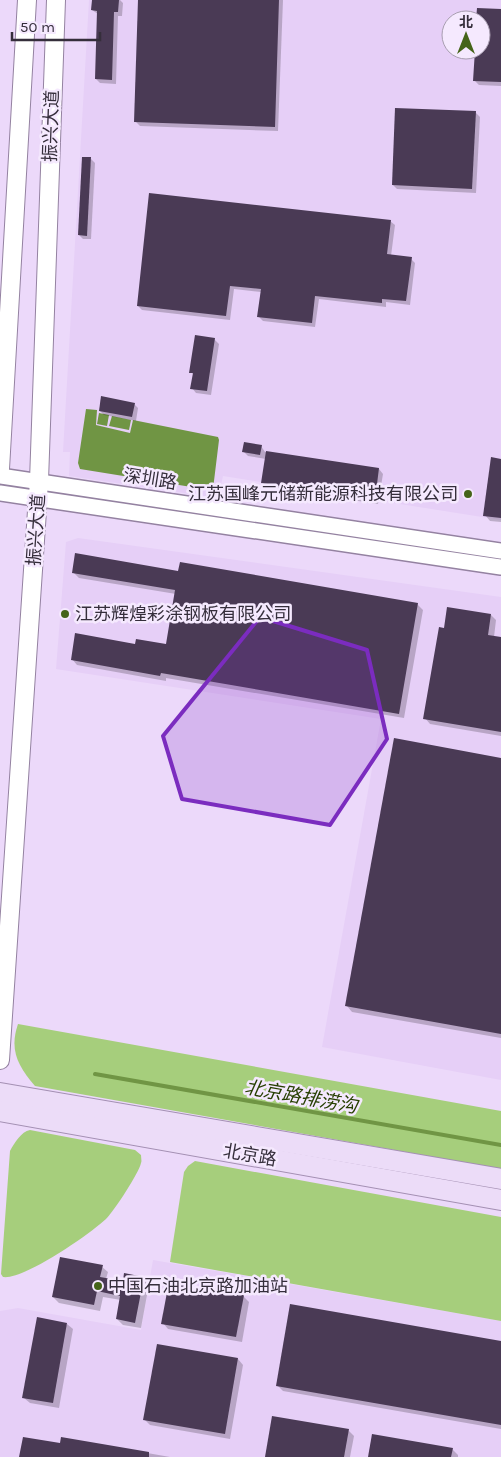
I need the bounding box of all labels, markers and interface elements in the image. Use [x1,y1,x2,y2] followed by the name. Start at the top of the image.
[12,10,100,42] scale bar
[441,10,491,60] north arrow
[459,14,473,31] text: 北
[20,18,55,36] text: 50 m
[39,90,63,162] street label: 振兴大道
[122,464,178,494] street label: 深圳路
[188,483,458,505] place label: 江苏国峰元储新能源科技有限公司
[462,488,474,500] marker: 江苏国峰元储新能源科技有限公司
[23,493,49,567] street label: 振兴大道
[75,603,291,625] place label: 江苏辉煌彩涂钢板有限公司
[59,608,71,620] marker: 江苏辉煌彩涂钢板有限公司
[243,1076,361,1118] water label: 北京路排涝沟
[222,1139,278,1171] street label: 北京路
[108,1275,288,1297] place label: 中国石油北京路加油站
[92,1280,104,1292] marker: 中国石油北京路加油站

